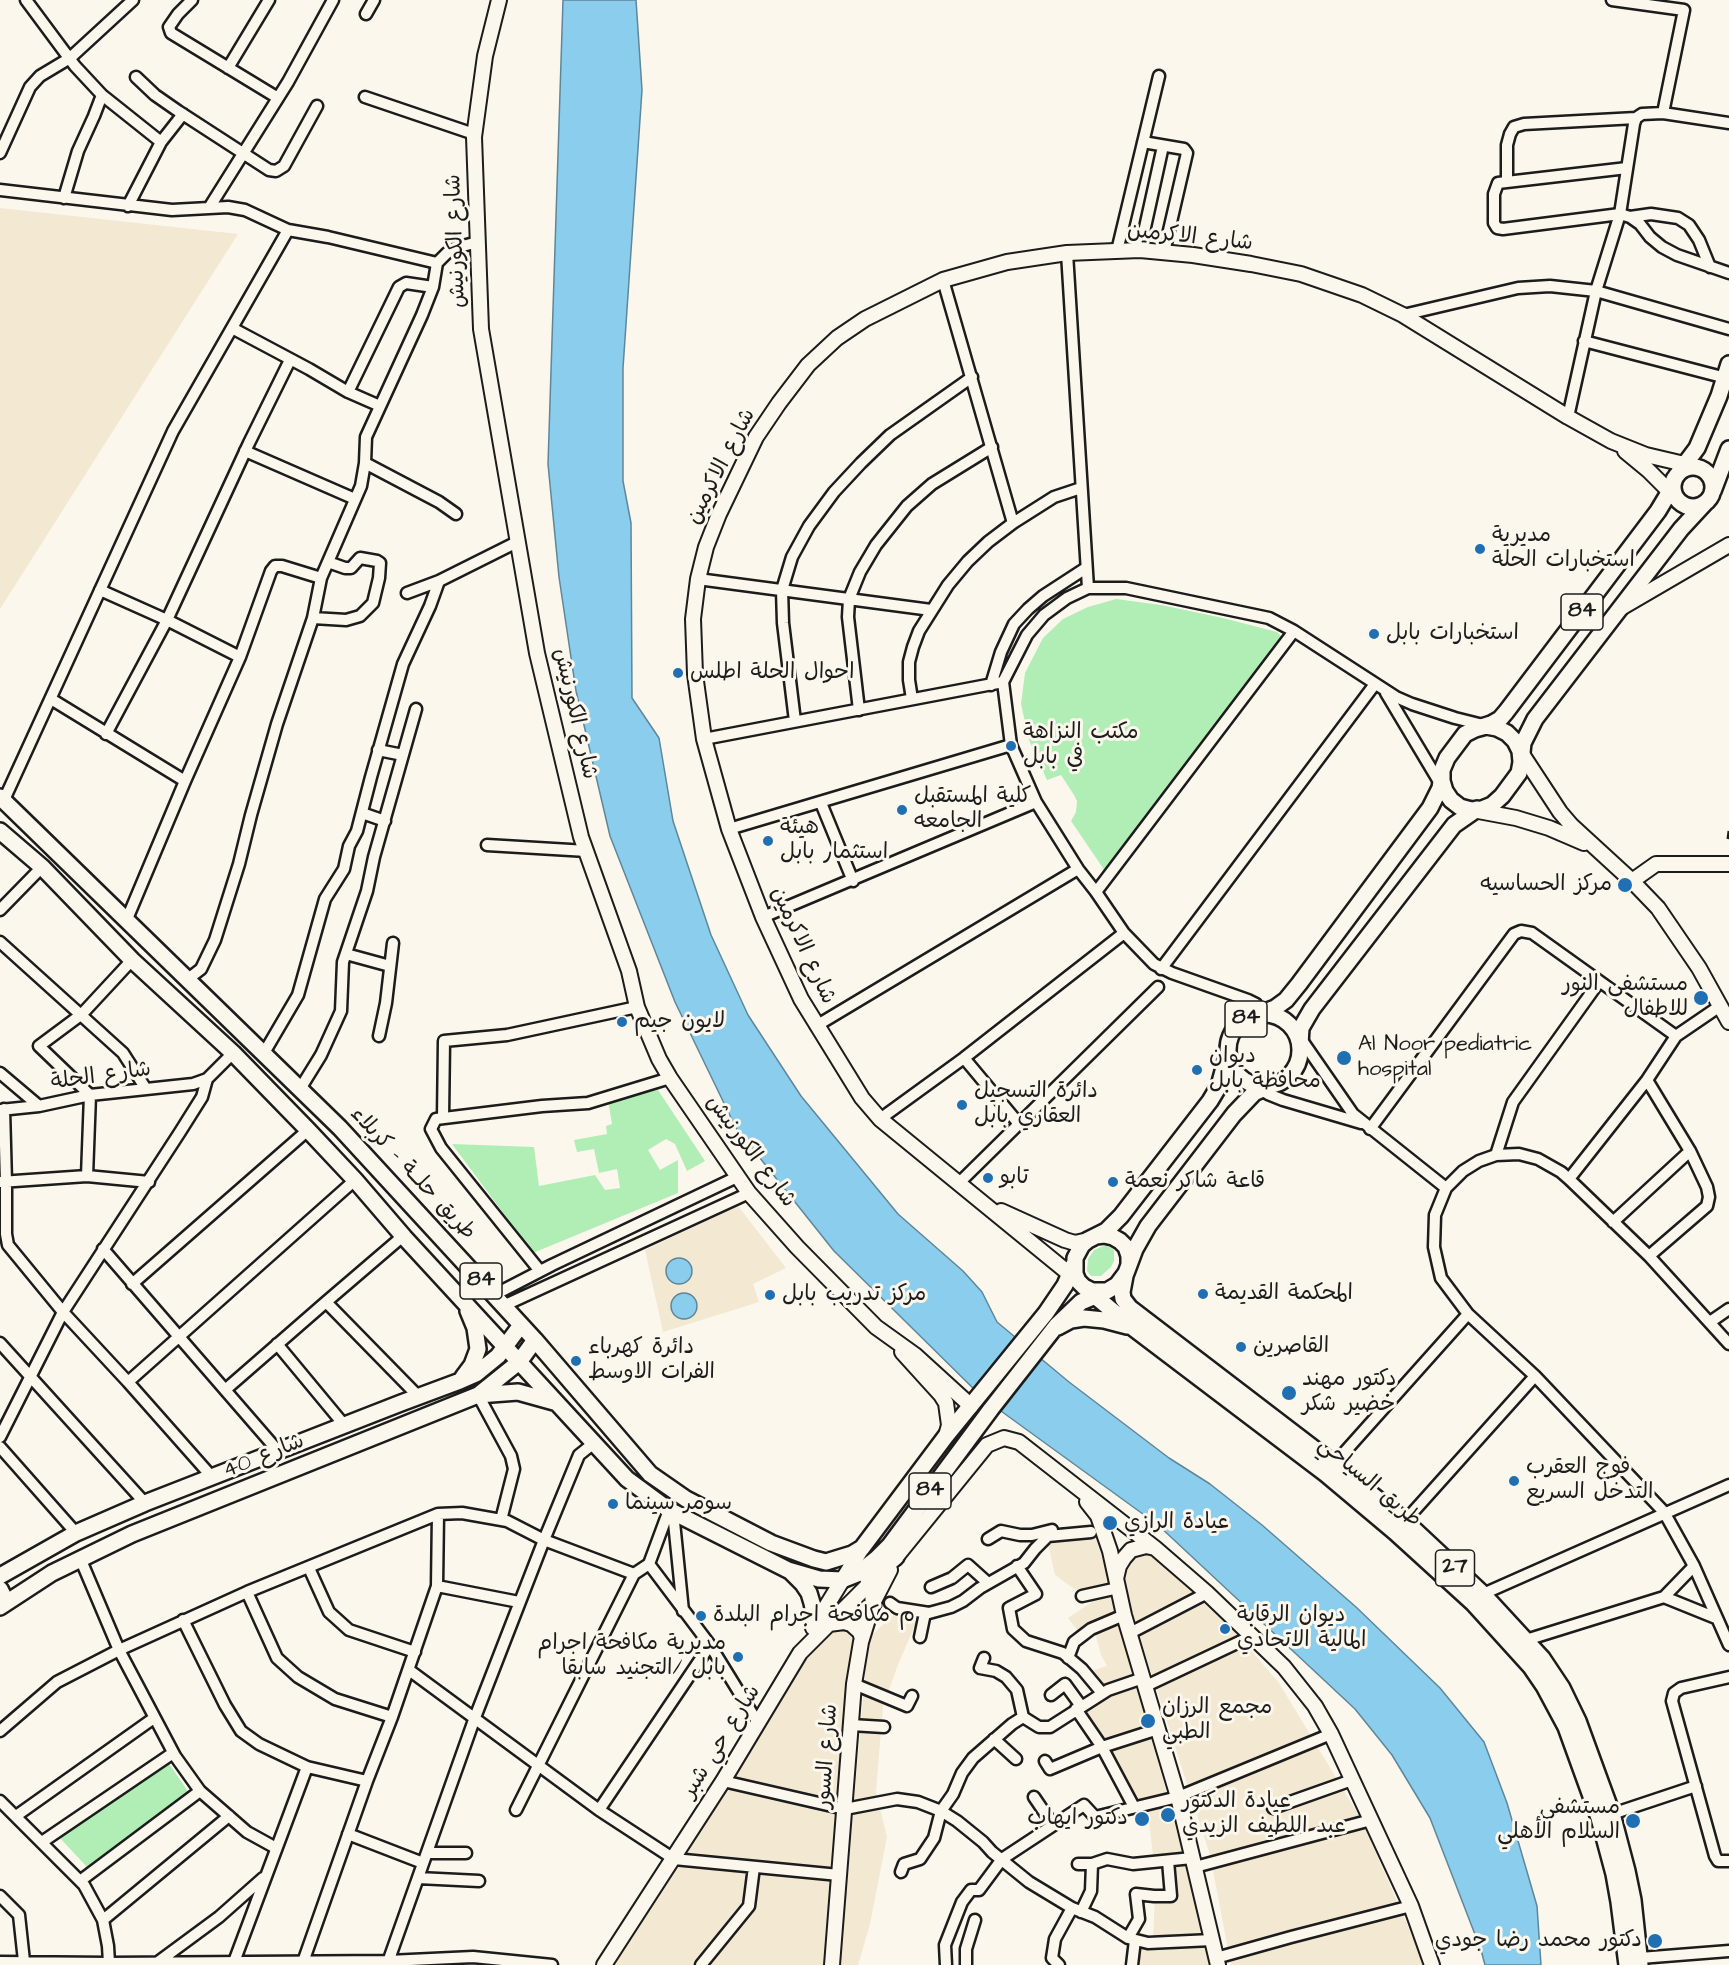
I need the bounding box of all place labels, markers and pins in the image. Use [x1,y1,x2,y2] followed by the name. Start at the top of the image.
[1492,523,1635,574] place label: مديرية استخبارات الحلة
[1473,542,1487,556] marker: مديرية استخبارات الحلة
[1386,621,1519,647] place label: استخبارات بابل
[1367,627,1381,641] marker: استخبارات بابل
[690,660,855,686] place label: احوال الحلة اطلس
[671,666,685,680] marker: احوال الحلة اطلس
[1023,720,1139,772] place label: مكتب النزاهة في بابل
[1004,739,1018,753] marker: مكتب النزاهة في بابل
[914,784,1031,836] place label: كلية المستقبل الجامعه
[895,803,909,817] marker: كلية المستقبل الجامعه
[780,815,888,866] place label: هيئة استثمار بابل
[761,834,775,848] marker: هيئة استثمار بابل
[1480,872,1612,898] place label: مركز الحساسيه
[1616,876,1634,894] marker: مركز الحساسيه
[1562,972,1688,1023] place label: مستشفى النور للاطفال
[1692,989,1710,1007] marker: مستشفى النور للاطفال
[634,1009,725,1035] place label: لايون جيم
[615,1015,629,1029] marker: لايون جيم
[1358,1032,1532,1084] place label: Al Noor pediatric hospital
[1209,1044,1321,1096] place label: ديوان محافظة بابل
[1335,1049,1353,1067] marker: Al Noor pediatric hospital
[1190,1063,1204,1077] marker: ديوان محافظة بابل
[974,1079,1098,1130] place label: دائرة التسجيل العقاري بابل
[955,1098,969,1112] marker: دائرة التسجيل العقاري بابل
[1000,1165,1029,1191] place label: تابو
[1125,1169,1265,1195] place label: قاعة شاكر نعمة
[981,1171,995,1185] marker: تابو
[1106,1175,1120,1189] marker: قاعة شاكر نعمة
[1215,1281,1353,1307] place label: المحكمة القديمة
[782,1282,926,1308] place label: مركز تدريب بابل
[1196,1287,1210,1301] marker: المحكمة القديمة
[763,1288,777,1302] marker: مركز تدريب بابل
[1253,1334,1329,1360] place label: القاصرين
[588,1335,715,1386] place label: دائرة كهرباء الفرات الاوسط
[1234,1340,1248,1354] marker: القاصرين
[569,1354,583,1368] marker: دائرة كهرباء الفرات الاوسط
[1302,1367,1396,1418] place label: دكتور مهند خضير شكر
[1280,1384,1298,1402] marker: دكتور مهند خضير شكر
[1526,1455,1653,1506] place label: فوج العقرب التدخل السريع
[1507,1474,1521,1488] marker: فوج العقرب التدخل السريع
[625,1491,732,1517] place label: سومر سينما
[606,1497,620,1511] marker: سومر سينما
[1124,1510,1229,1536] place label: عيادة الرازي
[1101,1514,1119,1532] marker: عيادة الرازي
[713,1603,915,1629] place label: م مكافحة اجرام البلدة
[1237,1603,1366,1654] place label: ديوان الرقابة المالية الاتحادي
[694,1609,708,1623] marker: م مكافحة اجرام البلدة
[1218,1622,1232,1636] marker: ديوان الرقابة المالية الاتحادي
[537,1631,726,1682] place label: مديرية مكافحة اجرام بابل /التجنيد سابقا
[731,1650,745,1664] marker: مديرية مكافحة اجرام بابل /التجنيد سابقا
[1162,1695,1272,1747] place label: مجمع الرزان الطبي
[1139,1712,1157,1730] marker: مجمع الرزان الطبي
[1182,1789,1346,1840] place label: عيادة الدكتور عبد اللطيف الزيدي
[1497,1795,1620,1846] place label: مستشفى السلام الأهلي
[1027,1806,1128,1832] place label: دكتور ايهاب
[1159,1806,1177,1824] marker: عيادة الدكتور عبد اللطيف الزيدي
[1133,1810,1151,1828] marker: دكتور ايهاب
[1624,1812,1642,1830] marker: مستشفى السلام الأهلي
[1435,1928,1642,1954] place label: دكتور محمد رضا جودي
[1646,1932,1664,1950] marker: دكتور محمد رضا جودي

